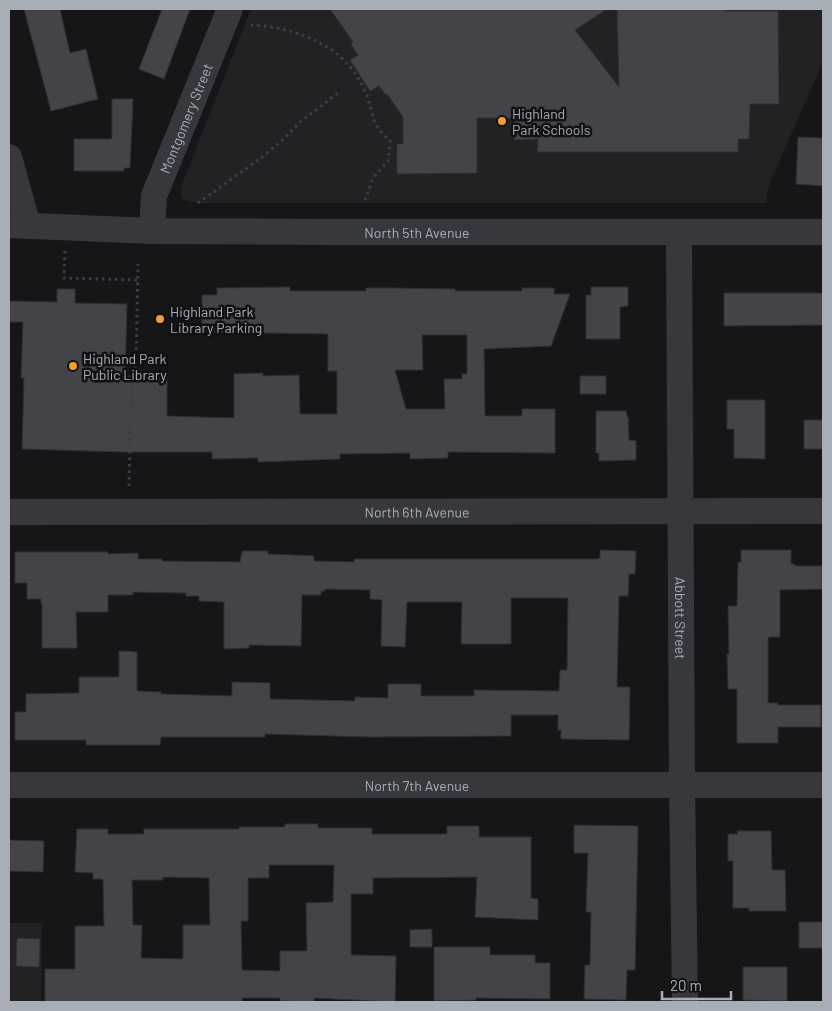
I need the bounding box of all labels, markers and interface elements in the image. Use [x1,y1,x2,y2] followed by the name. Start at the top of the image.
[156,61,216,176] street label: Montgomery Street
[512,105,591,138] place label: Highland Park Schools
[496,115,508,127] marker: Highland Park Schools
[364,224,469,241] street label: North 5th Avenue
[170,303,262,336] place label: Highland Park Library Parking
[154,313,166,325] marker: Highland Park Library Parking
[83,350,167,383] place label: Highland Park Public Library
[67,360,79,372] marker: Highland Park Public Library
[364,503,470,520] street label: North 6th Avenue
[672,577,690,659] street label: Abbott Street
[365,777,469,794] street label: North 7th Avenue
[662,968,731,1000] scale bar
[670,976,702,994] text: 20 m

